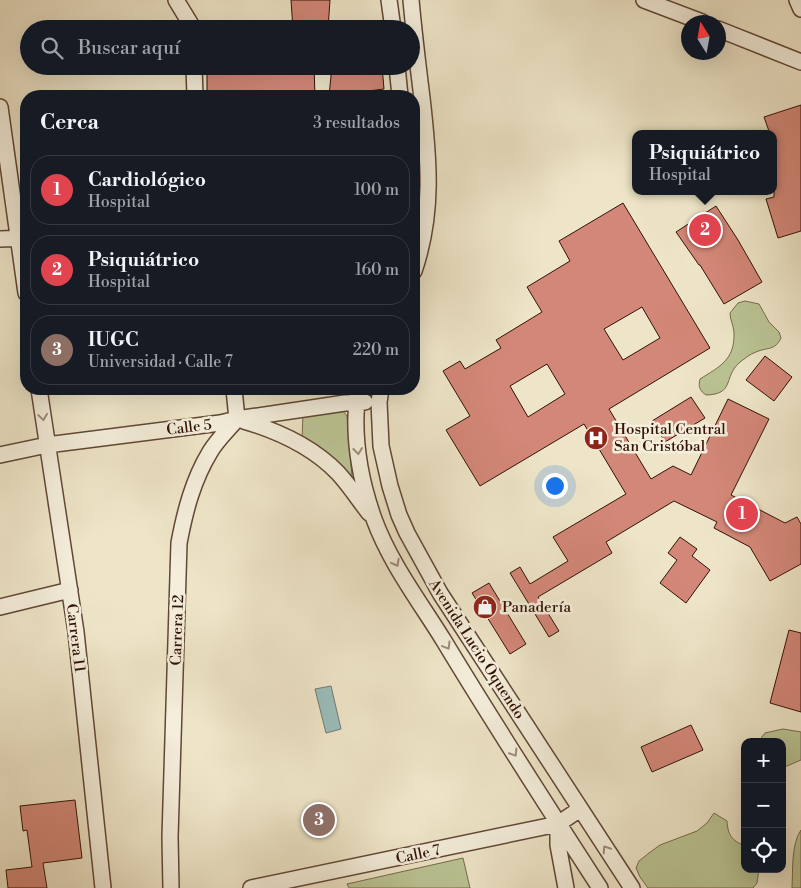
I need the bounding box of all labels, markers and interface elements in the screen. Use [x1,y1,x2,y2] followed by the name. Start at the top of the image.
[681,15,726,60] north arrow
[20,20,420,75] search box
[38,34,66,62] icon: search
[78,36,180,60] text: Buscar aquí
[40,110,99,136] text: Cerca
[313,113,400,133] text: 3 resultados
[632,130,777,195] popup
[649,141,760,165] text: Psiquiátrico
[649,165,711,185] text: Hospital
[88,168,206,192] text: Cardiológico
[53,180,61,200] text: 1
[354,180,399,200] text: 100 m
[88,192,150,212] text: Hospital
[689,211,721,249] pin: 2
[88,248,199,272] text: Psiquiátrico
[52,260,62,280] text: 2
[355,260,399,280] text: 160 m
[88,272,150,292] text: Hospital
[88,328,139,352] text: IUGC
[52,340,62,360] text: 3
[353,340,399,360] text: 220 m
[88,352,233,372] text: Universidad · Calle 7
[37,413,48,421] one-way arrow
[165,415,213,440] street label: Calle 5
[614,420,726,456] place label: Hospital Central San Cristóbal
[583,425,609,451] hospital icon: Hospital Central San Cristóbal
[352,447,362,456] one-way arrow
[542,473,568,499] your location
[726,495,758,533] pin: 1
[390,558,400,567] one-way arrow
[424,575,529,723] street label: Avenida Lucio Oquendo
[167,594,188,666] street label: Carrera 12
[472,594,498,620] shop icon: Panadería
[502,598,571,617] place label: Panadería
[62,603,89,674] street label: Carrera 11
[441,641,450,650] one-way arrow
[741,738,786,873] map controls
[741,738,786,783] button: +
[508,747,517,757] one-way arrow
[741,783,786,828] button: −
[303,801,335,839] pin: 3
[741,828,786,873] button: locate
[394,840,443,868] street label: Calle 7
[603,845,612,854] one-way arrow

